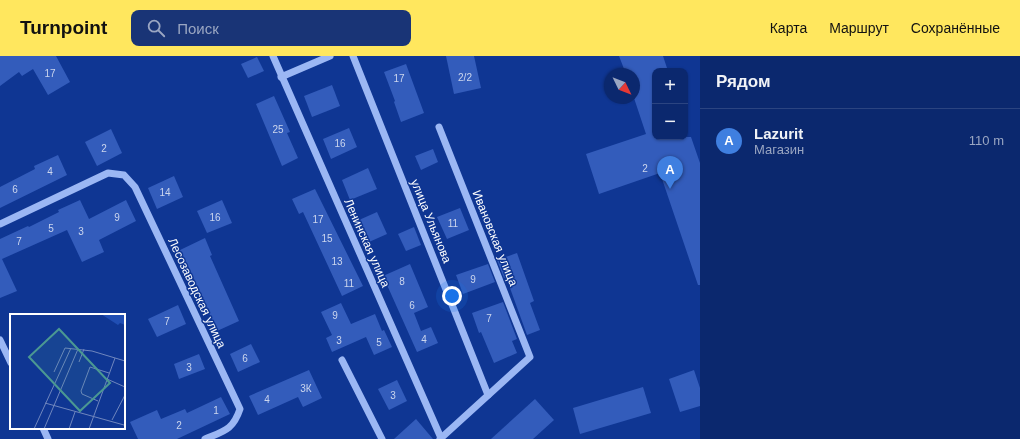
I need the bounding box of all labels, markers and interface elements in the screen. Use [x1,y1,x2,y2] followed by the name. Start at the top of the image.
[131,10,411,46] search box
[20,17,107,38] text: Turnpoint
[145,17,167,39] icon: search
[177,20,219,37] text: Поиск
[770,20,807,36] text: Карта
[829,20,889,36] text: Маршрут
[911,20,1000,36] text: Сохранённые
[44,68,56,79] house number: 17
[604,68,640,104] north arrow
[652,68,688,140] map controls
[652,68,688,104] button: +
[458,72,472,83] house number: 2/2
[716,72,771,91] text: Рядом
[393,73,405,84] house number: 17
[652,104,688,140] button: −
[272,124,284,135] house number: 25
[754,125,803,142] text: Lazurit
[724,133,734,148] text: A
[969,133,1004,148] text: 110 m
[334,138,346,149] house number: 16
[754,142,804,157] text: Магазин
[101,143,107,154] house number: 2
[657,156,683,189] pin: A
[642,163,648,174] house number: 2
[47,166,53,177] house number: 4
[408,177,454,265] street label: улица Ульянова
[12,184,18,195] house number: 6
[159,187,171,198] house number: 14
[469,188,521,288] street label: Ивановская улица
[341,197,393,290] street label: Ленинская улица
[114,212,120,223] house number: 9
[209,212,221,223] house number: 16
[312,214,324,225] house number: 17
[448,218,459,229] house number: 11
[48,223,54,234] house number: 5
[78,226,84,237] house number: 3
[321,233,333,244] house number: 15
[16,236,22,247] house number: 7
[165,236,229,351] street label: Лесозаводская улица
[331,256,343,267] house number: 13
[470,274,476,285] house number: 9
[399,276,405,287] house number: 8
[344,278,355,289] house number: 11
[442,286,462,306] your location
[409,300,415,311] house number: 6
[332,310,338,321] house number: 9
[486,313,492,324] house number: 7
[10,314,125,429] inset map
[164,316,170,327] house number: 7
[421,334,427,345] house number: 4
[336,335,342,346] house number: 3
[376,337,382,348] house number: 5
[242,353,248,364] house number: 6
[186,362,192,373] house number: 3
[300,383,312,394] house number: 3К
[390,390,396,401] house number: 3
[264,394,270,405] house number: 4
[213,405,219,416] house number: 1
[176,420,182,431] house number: 2

